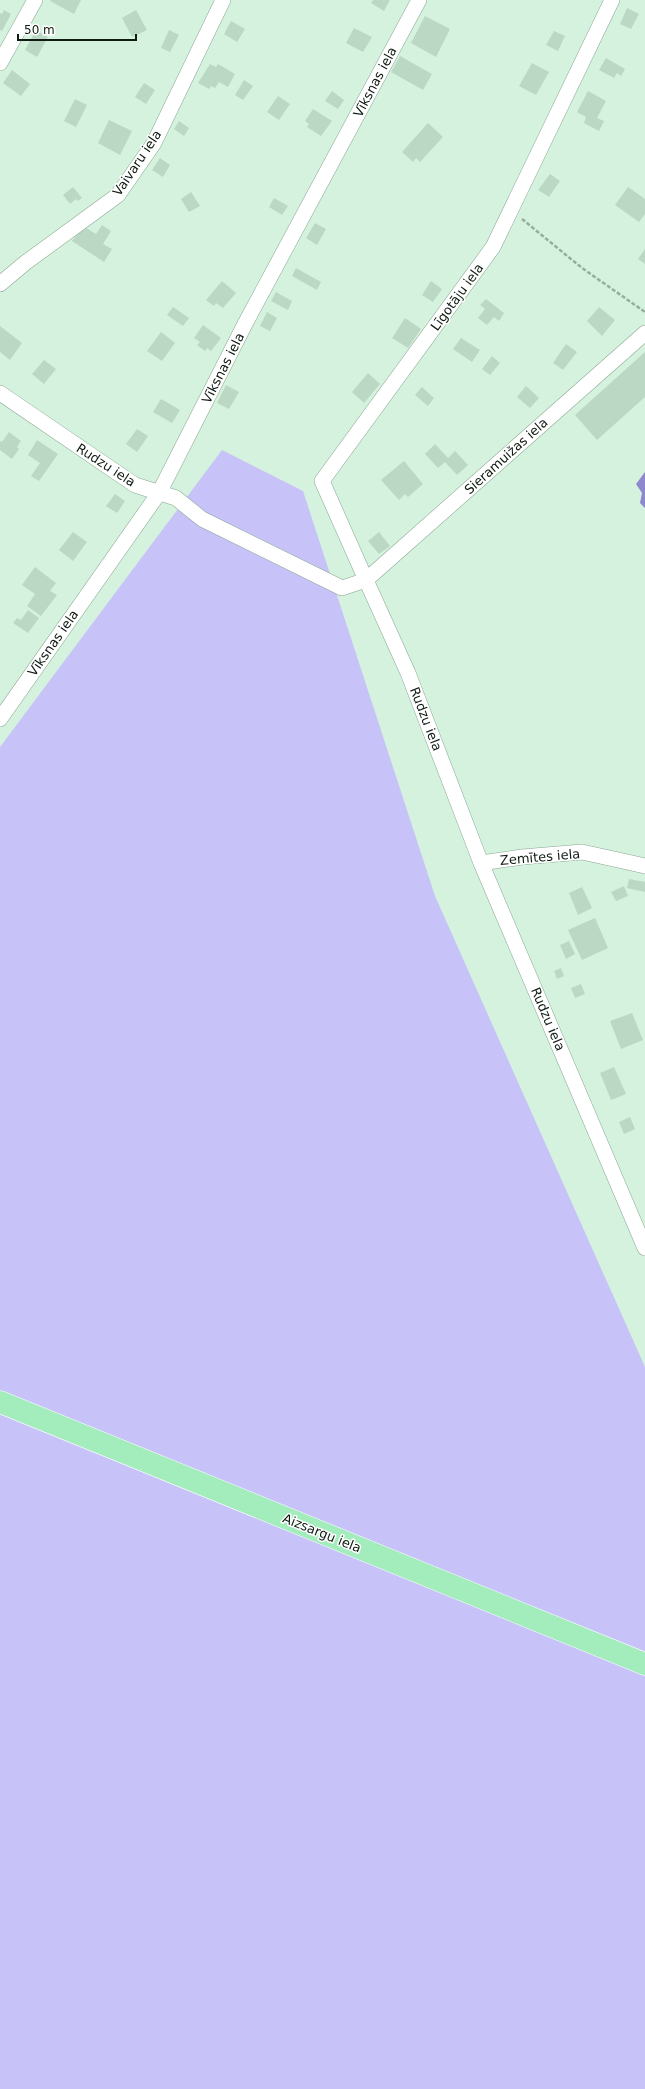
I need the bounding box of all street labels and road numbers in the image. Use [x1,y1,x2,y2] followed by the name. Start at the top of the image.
[350,44,400,120] street label: Vīksnas iela
[110,127,164,199] street label: Vaivaru iela
[428,261,486,333] street label: Līgotāju iela
[199,330,247,406] street label: Vīksnas iela
[461,415,551,497] street label: Sieramuižas iela
[74,440,138,490] street label: Rudzu iela
[25,607,81,679] street label: Vīksnas iela
[407,685,445,753] street label: Rudzu iela
[499,846,581,868] street label: Zemītes iela
[528,985,568,1053] street label: Rudzu iela
[281,1510,363,1556] street label: Aizsargu iela

